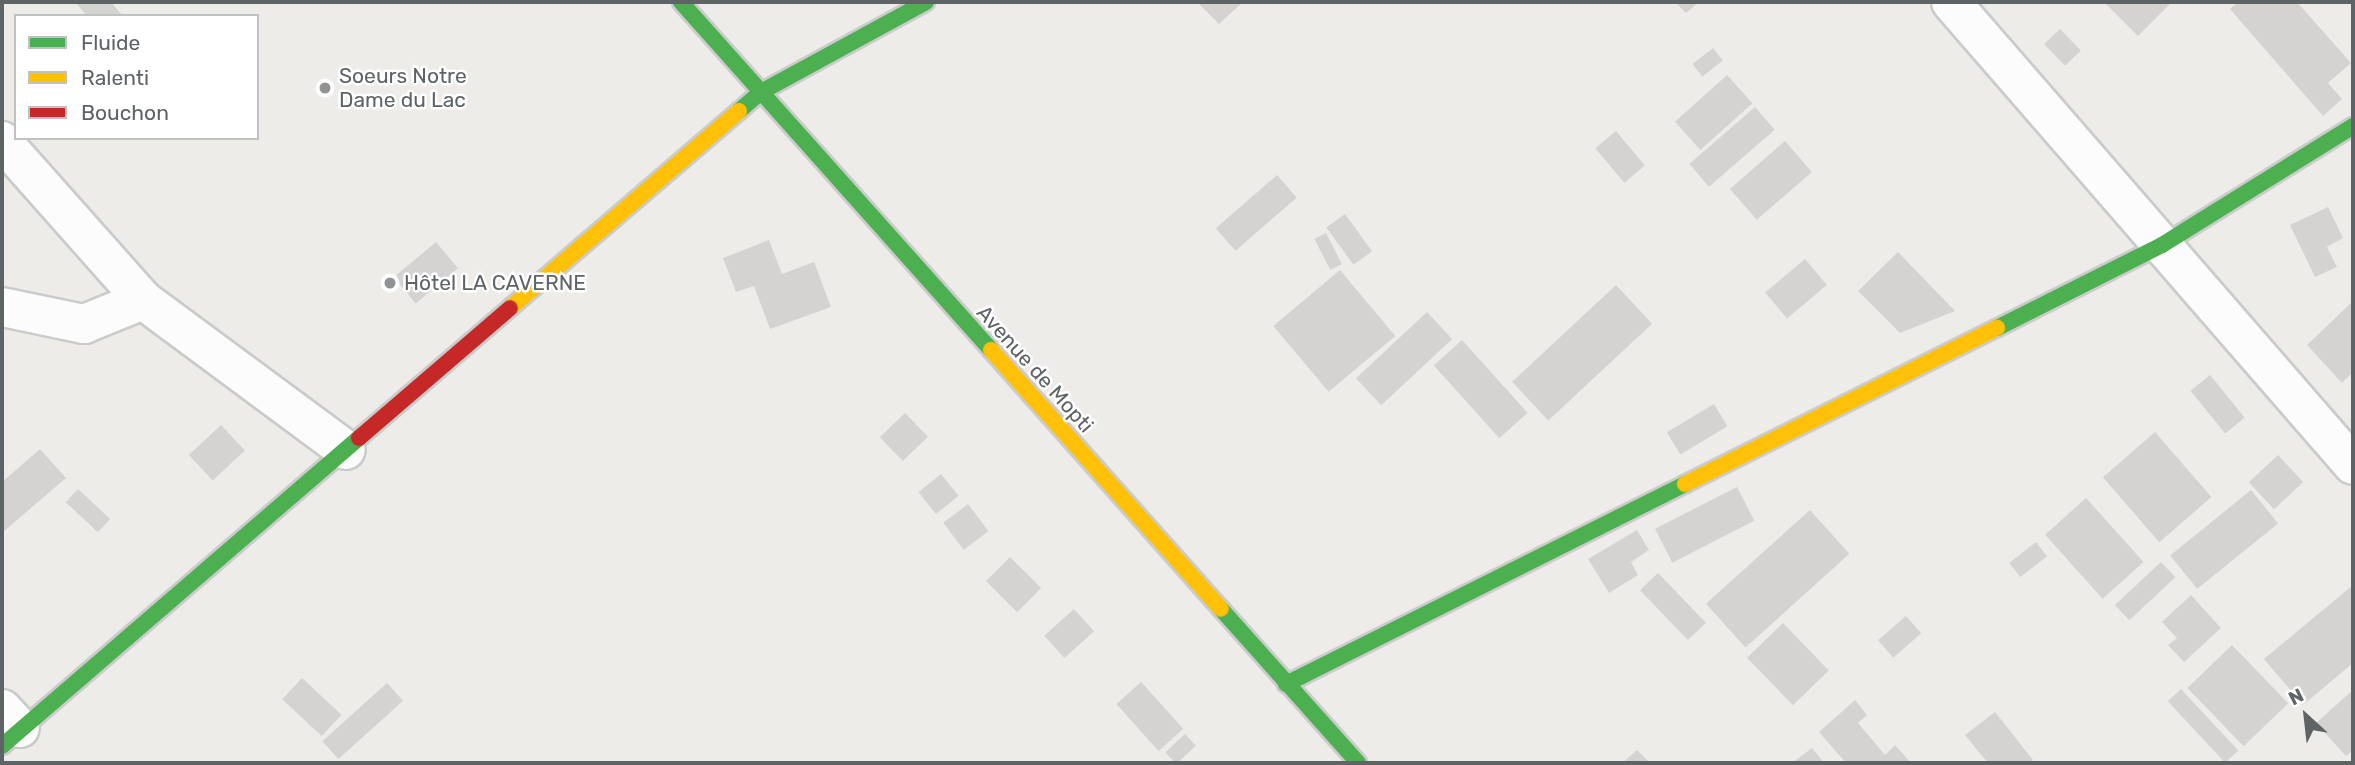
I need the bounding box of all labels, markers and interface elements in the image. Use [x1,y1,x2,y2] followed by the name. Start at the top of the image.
[14,14,259,140] legend
[81,30,140,55] text: Fluide
[339,63,467,113] place label: Soeurs Notre Dame du Lac
[81,65,149,90] text: Ralenti
[317,80,333,96] marker: Soeurs Notre Dame du Lac
[81,100,169,125] text: Bouchon
[404,270,587,296] place label: Hôtel LA CAVERNE
[382,275,398,291] marker: Hôtel LA CAVERNE
[971,300,1099,438] street label: Avenue de Mopti
[2271,681,2341,751] north arrow
[2285,683,2308,710] text: N

